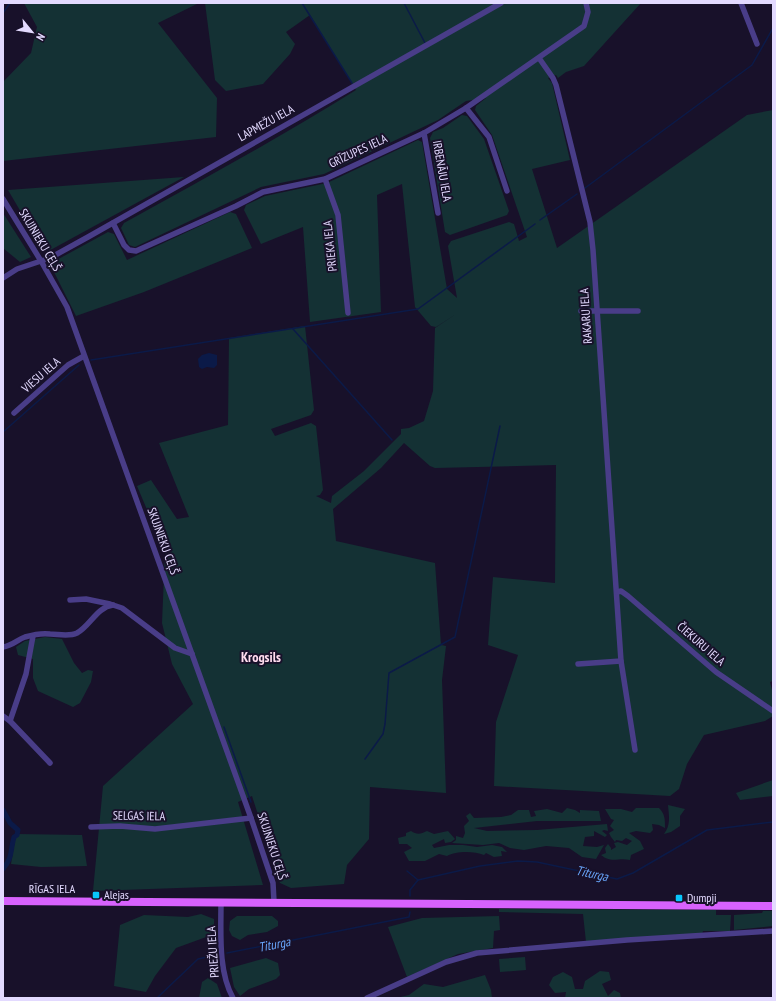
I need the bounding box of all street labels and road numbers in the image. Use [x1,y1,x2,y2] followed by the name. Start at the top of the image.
[235,101,297,144] street label: LAPMEŽU IELA
[326,130,390,171] street label: GRĪZUPES IELA
[430,139,455,203] street label: IRBENĀJU IELA
[16,206,65,274] street label: SKUJNIEKU CEĻŠ
[319,219,340,272] street label: PRIEKA IELA
[576,287,595,344] street label: RAKARU IELA
[18,354,63,396] street label: VIESU IELA
[144,505,183,576] street label: SKUJNIEKU CEĻŠ
[674,619,729,669] street label: ČIEKURU IELA
[113,808,166,823] street label: SELGAS IELA
[255,810,290,881] street label: SKUJNIEKU CEĻŠ
[29,881,76,896] street label: RĪGAS IELA
[203,925,222,978] street label: PRIEŽU IELA

